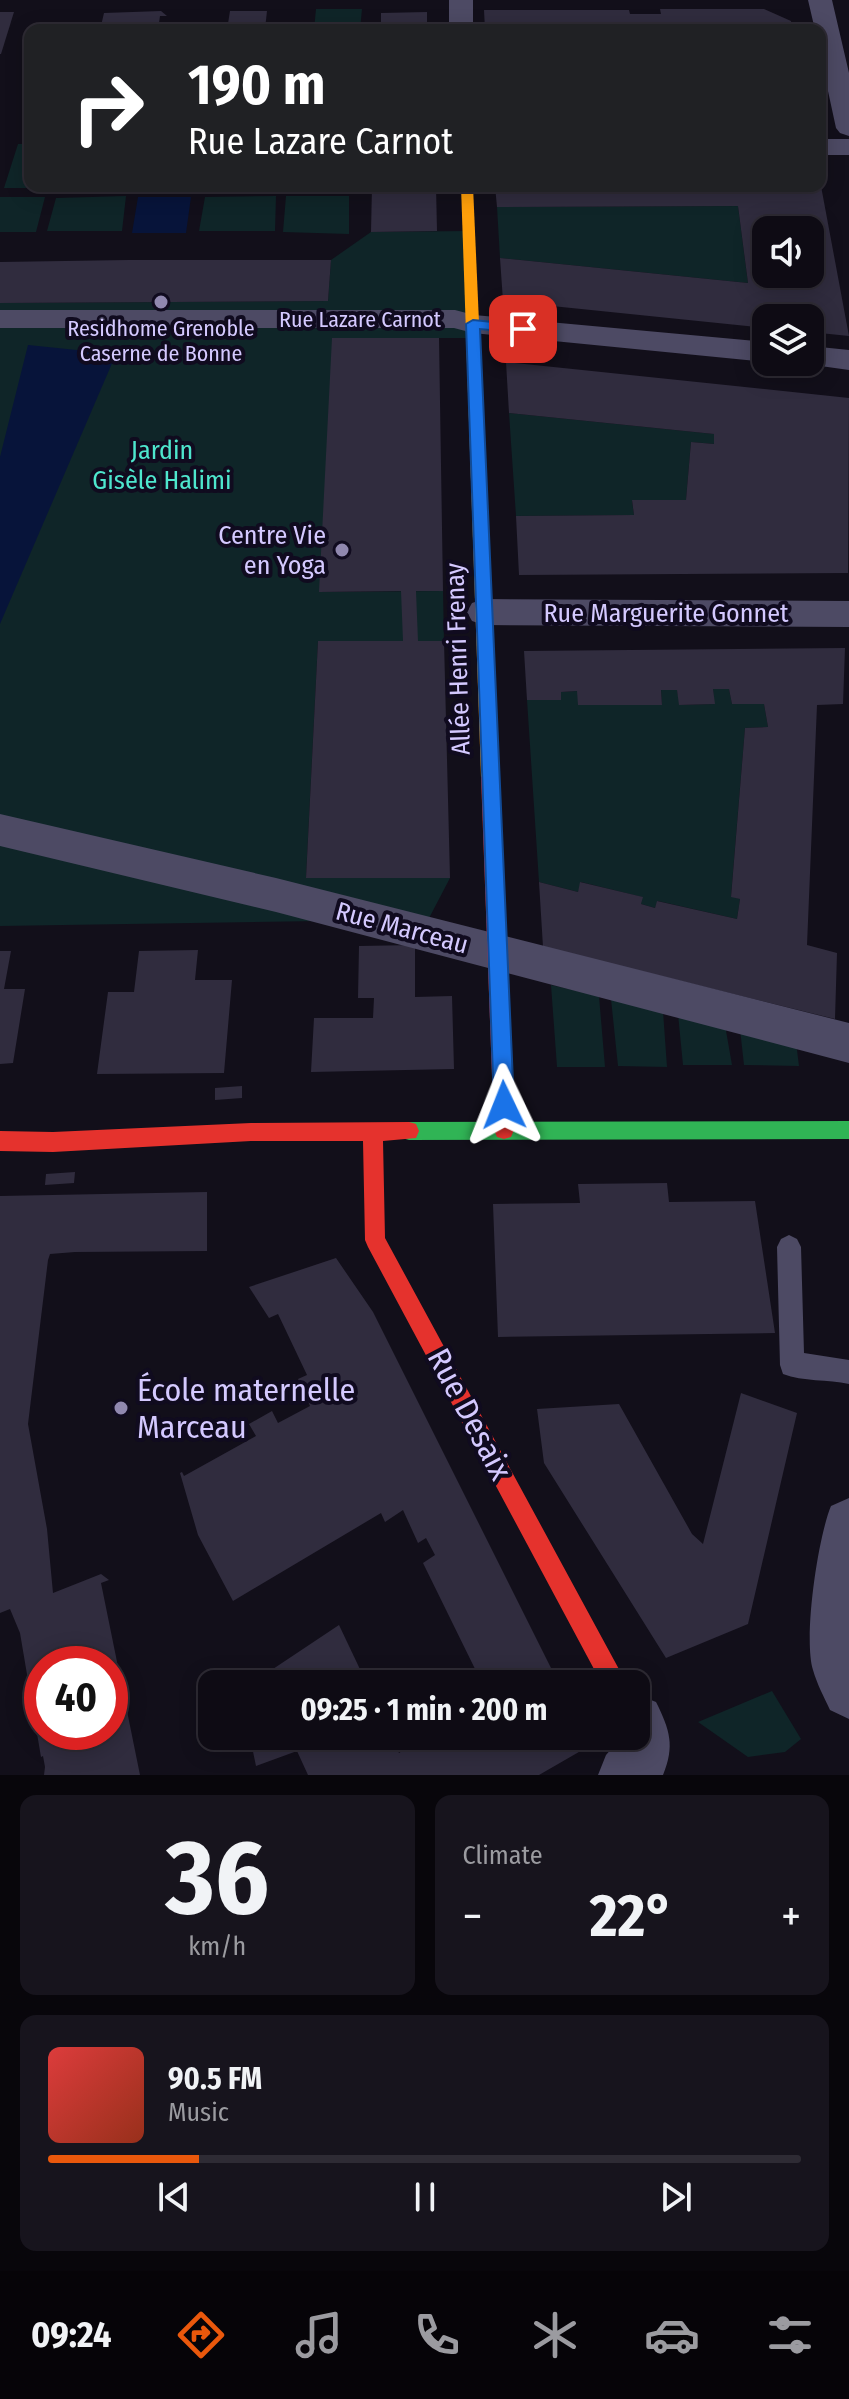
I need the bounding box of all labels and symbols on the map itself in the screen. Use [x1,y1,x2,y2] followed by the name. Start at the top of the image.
[152,293,170,311] marker: Residhome Grenoble Caserne de Bonne
[489,295,557,363] pin
[279,306,442,333] street label: Rue Lazare Carnot
[67,315,255,367] place label: Residhome Grenoble Caserne de Bonne
[92,435,232,496] park label: Jardin Gisèle Halimi
[218,520,326,581] place label: Centre Vie en Yoga
[333,541,351,559] marker: Centre Vie en Yoga
[439,562,477,756] street label: Allée Henri Frenay
[543,598,789,629] street label: Rue Marguerite Gonnet
[332,895,472,961] street label: Rue Marceau
[462,1063,546,1147] position arrow
[420,1342,520,1486] street label: Rue Desaix
[137,1371,355,1446] place label: École maternelle Marceau
[112,1399,130,1417] marker: École maternelle Marceau
[24,1646,128,1750] speed limit sign: 40

